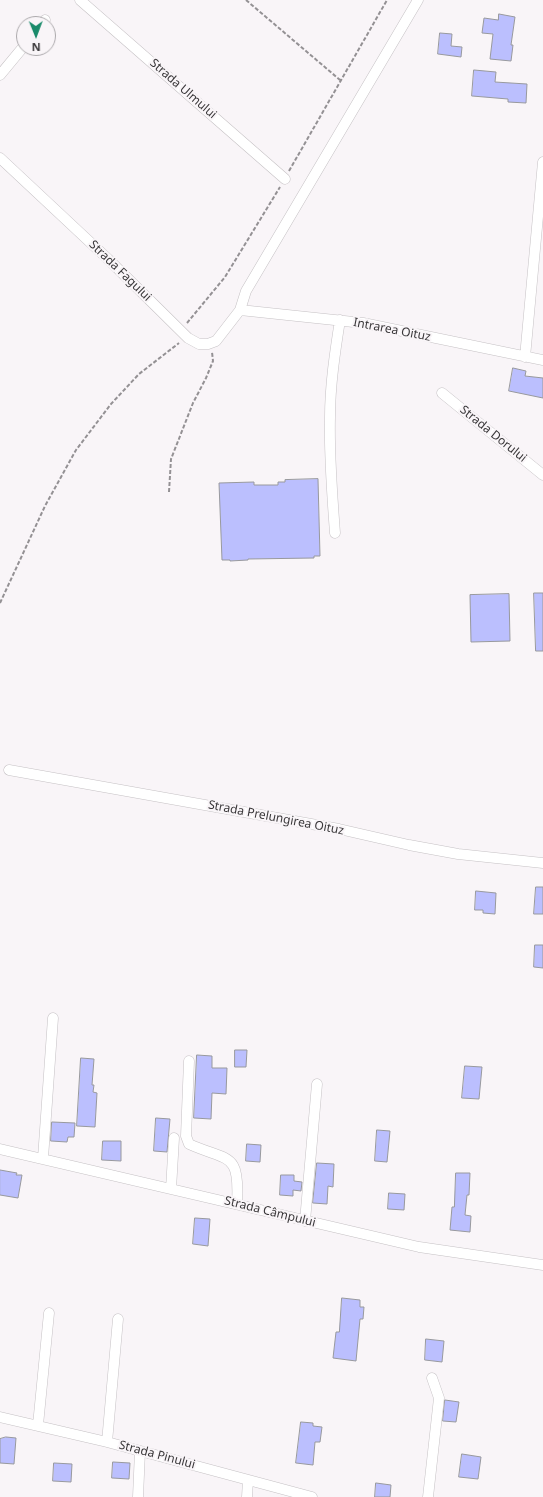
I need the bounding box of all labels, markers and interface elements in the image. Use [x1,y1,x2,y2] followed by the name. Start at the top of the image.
[16,16,56,56] north arrow
[32,40,41,55] text: N
[147,56,219,122] street label: Strada Ulmului
[86,238,154,304] street label: Strada Fagului
[352,315,432,345] street label: Intrarea Oituz
[457,403,529,465] street label: Strada Dorului
[207,798,345,838] street label: Strada Prelungirea Oituz
[223,1194,317,1230] street label: Strada Câmpului
[117,1438,197,1472] street label: Strada Pinului

